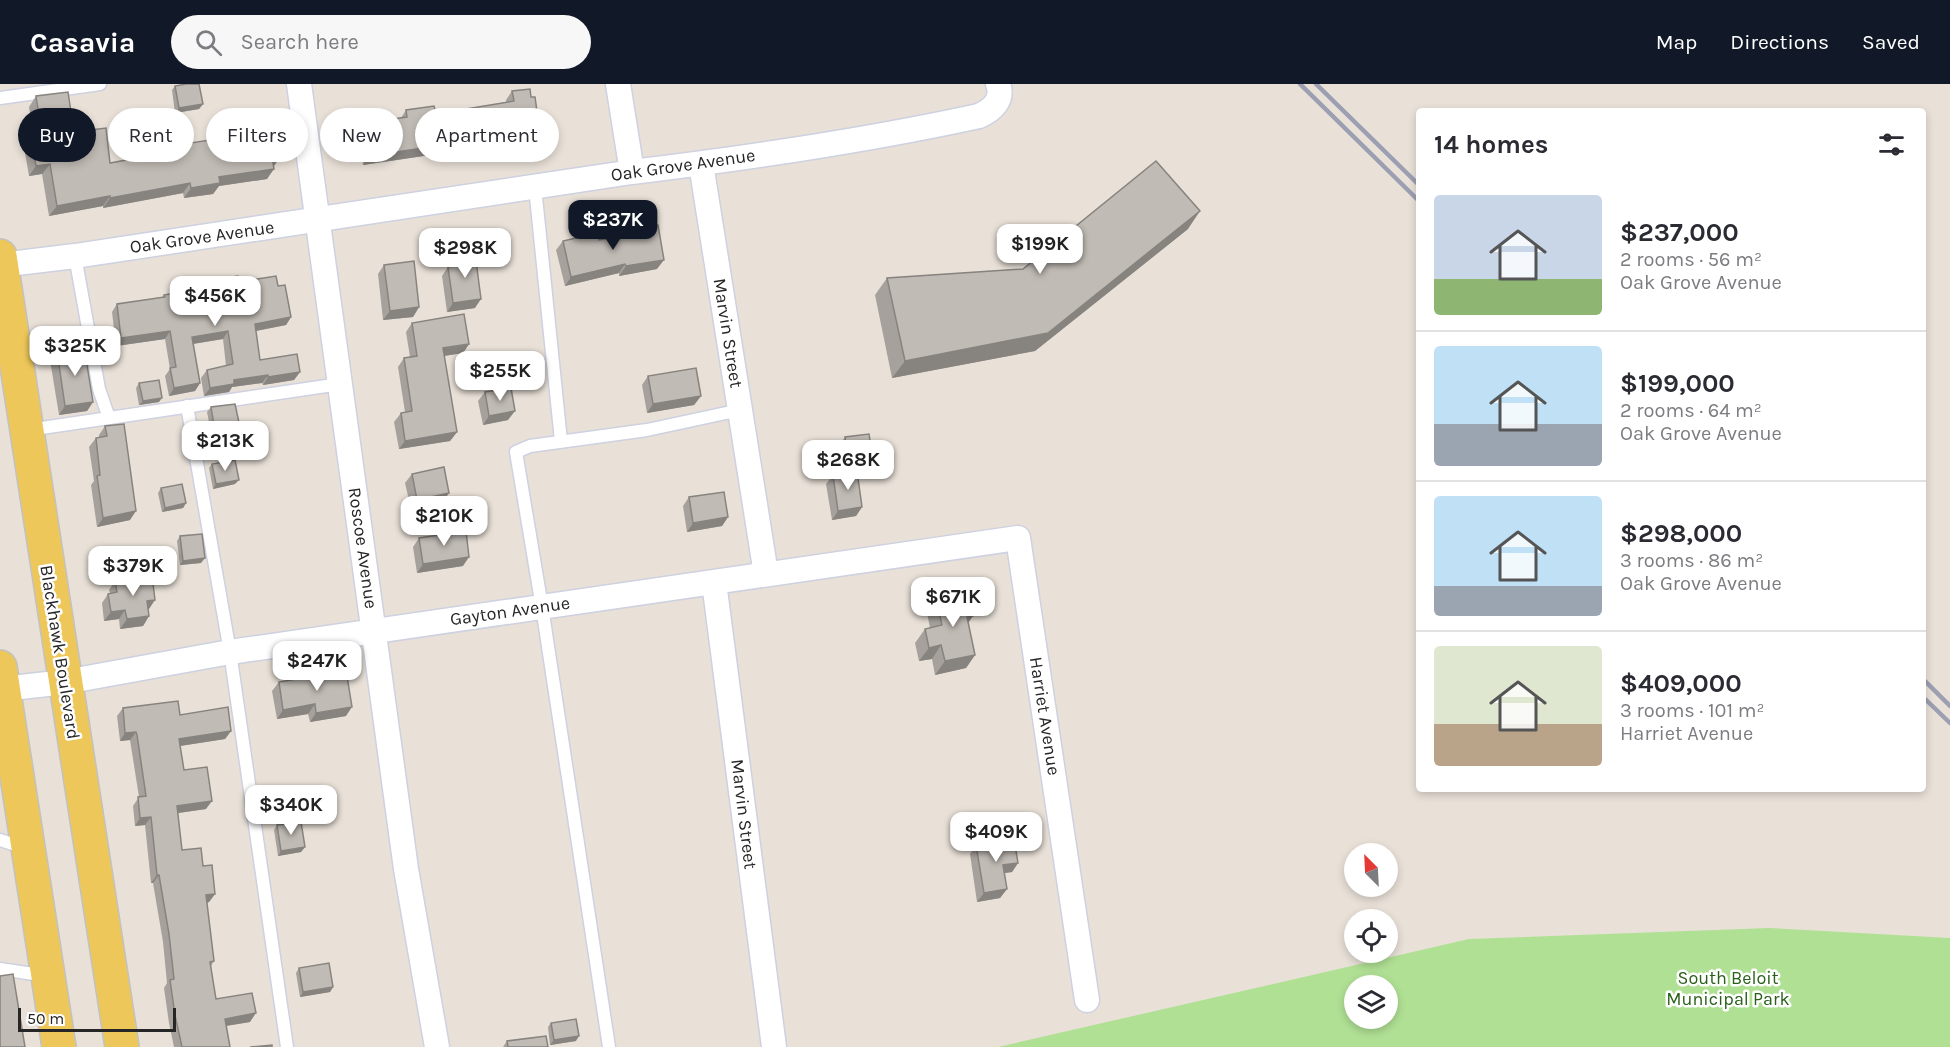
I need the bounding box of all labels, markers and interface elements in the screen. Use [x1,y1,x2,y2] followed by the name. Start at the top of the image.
[171,15,591,69] search box
[30,26,135,59] text: Casavia
[192,26,225,59] icon: search
[240,29,359,55] text: Search here
[1656,30,1697,54] text: Map
[1730,30,1829,54] text: Directions
[1862,30,1920,54] text: Saved
[18,108,96,162] chip: Buy
[108,108,194,162] chip: Rent
[206,108,308,162] chip: Filters
[320,108,403,162] chip: New
[415,108,559,162] chip: Apartment
[1875,128,1908,161] icon: filters
[1434,129,1548,160] text: 14 homes
[609,144,757,186] street label: Oak Grove Avenue
[571,200,655,251] pin: $237K
[582,208,644,231] text: $237K
[128,216,276,258] street label: Oak Grove Avenue
[1620,217,1739,248] text: $237,000
[1482,219,1554,291] icon: home
[998,224,1082,275] pin: $199K
[423,228,507,279] pin: $298K
[1011,232,1069,255] text: $199K
[433,236,497,259] text: $298K
[1620,248,1762,271] text: 2 rooms · 56 m²
[1620,271,1782,294] text: Oak Grove Avenue
[173,276,257,327] pin: $456K
[708,277,748,390] street label: Marvin Street
[184,284,246,307] text: $456K
[33,326,117,377] pin: $325K
[43,334,107,357] text: $325K
[458,351,542,402] pin: $255K
[469,359,531,382] text: $255K
[1620,368,1735,399] text: $199,000
[1482,370,1554,442] icon: home
[1620,399,1762,422] text: 2 rooms · 64 m²
[183,421,267,472] pin: $213K
[1620,422,1782,445] text: Oak Grove Avenue
[196,429,254,452] text: $213K
[806,440,890,491] pin: $268K
[816,448,880,471] text: $268K
[344,486,382,610] street label: Roscoe Avenue
[402,496,486,547] pin: $210K
[415,504,473,527] text: $210K
[1620,518,1742,549] text: $298,000
[1482,520,1554,592] icon: home
[91,546,175,597] pin: $379K
[1620,549,1763,572] text: 3 rooms · 86 m²
[102,554,164,577] text: $379K
[35,563,85,741] street label: Blackhawk Boulevard
[1620,572,1782,595] text: Oak Grove Avenue
[911,577,995,628] pin: $671K
[925,585,981,608] text: $671K
[449,592,571,630] street label: Gayton Avenue
[275,641,359,692] pin: $247K
[287,649,347,672] text: $247K
[1025,655,1065,777] street label: Harriet Avenue
[1620,668,1742,699] text: $409,000
[1482,670,1554,742] icon: home
[1620,699,1765,722] text: 3 rooms · 101 m²
[1620,722,1753,745] text: Harriet Avenue
[726,758,762,870] street label: Marvin Street
[249,785,333,836] pin: $340K
[259,793,323,816] text: $340K
[954,812,1038,863] pin: $409K
[964,820,1028,843] text: $409K
[1344,843,1398,897] north arrow
[1344,843,1398,1029] map controls
[1344,909,1398,963] button: locate
[1666,967,1790,1010] park label: South Beloit Municipal Park
[1344,975,1398,1029] button: layers
[18,1005,176,1032] scale bar
[27,1009,64,1028] text: 50 m

